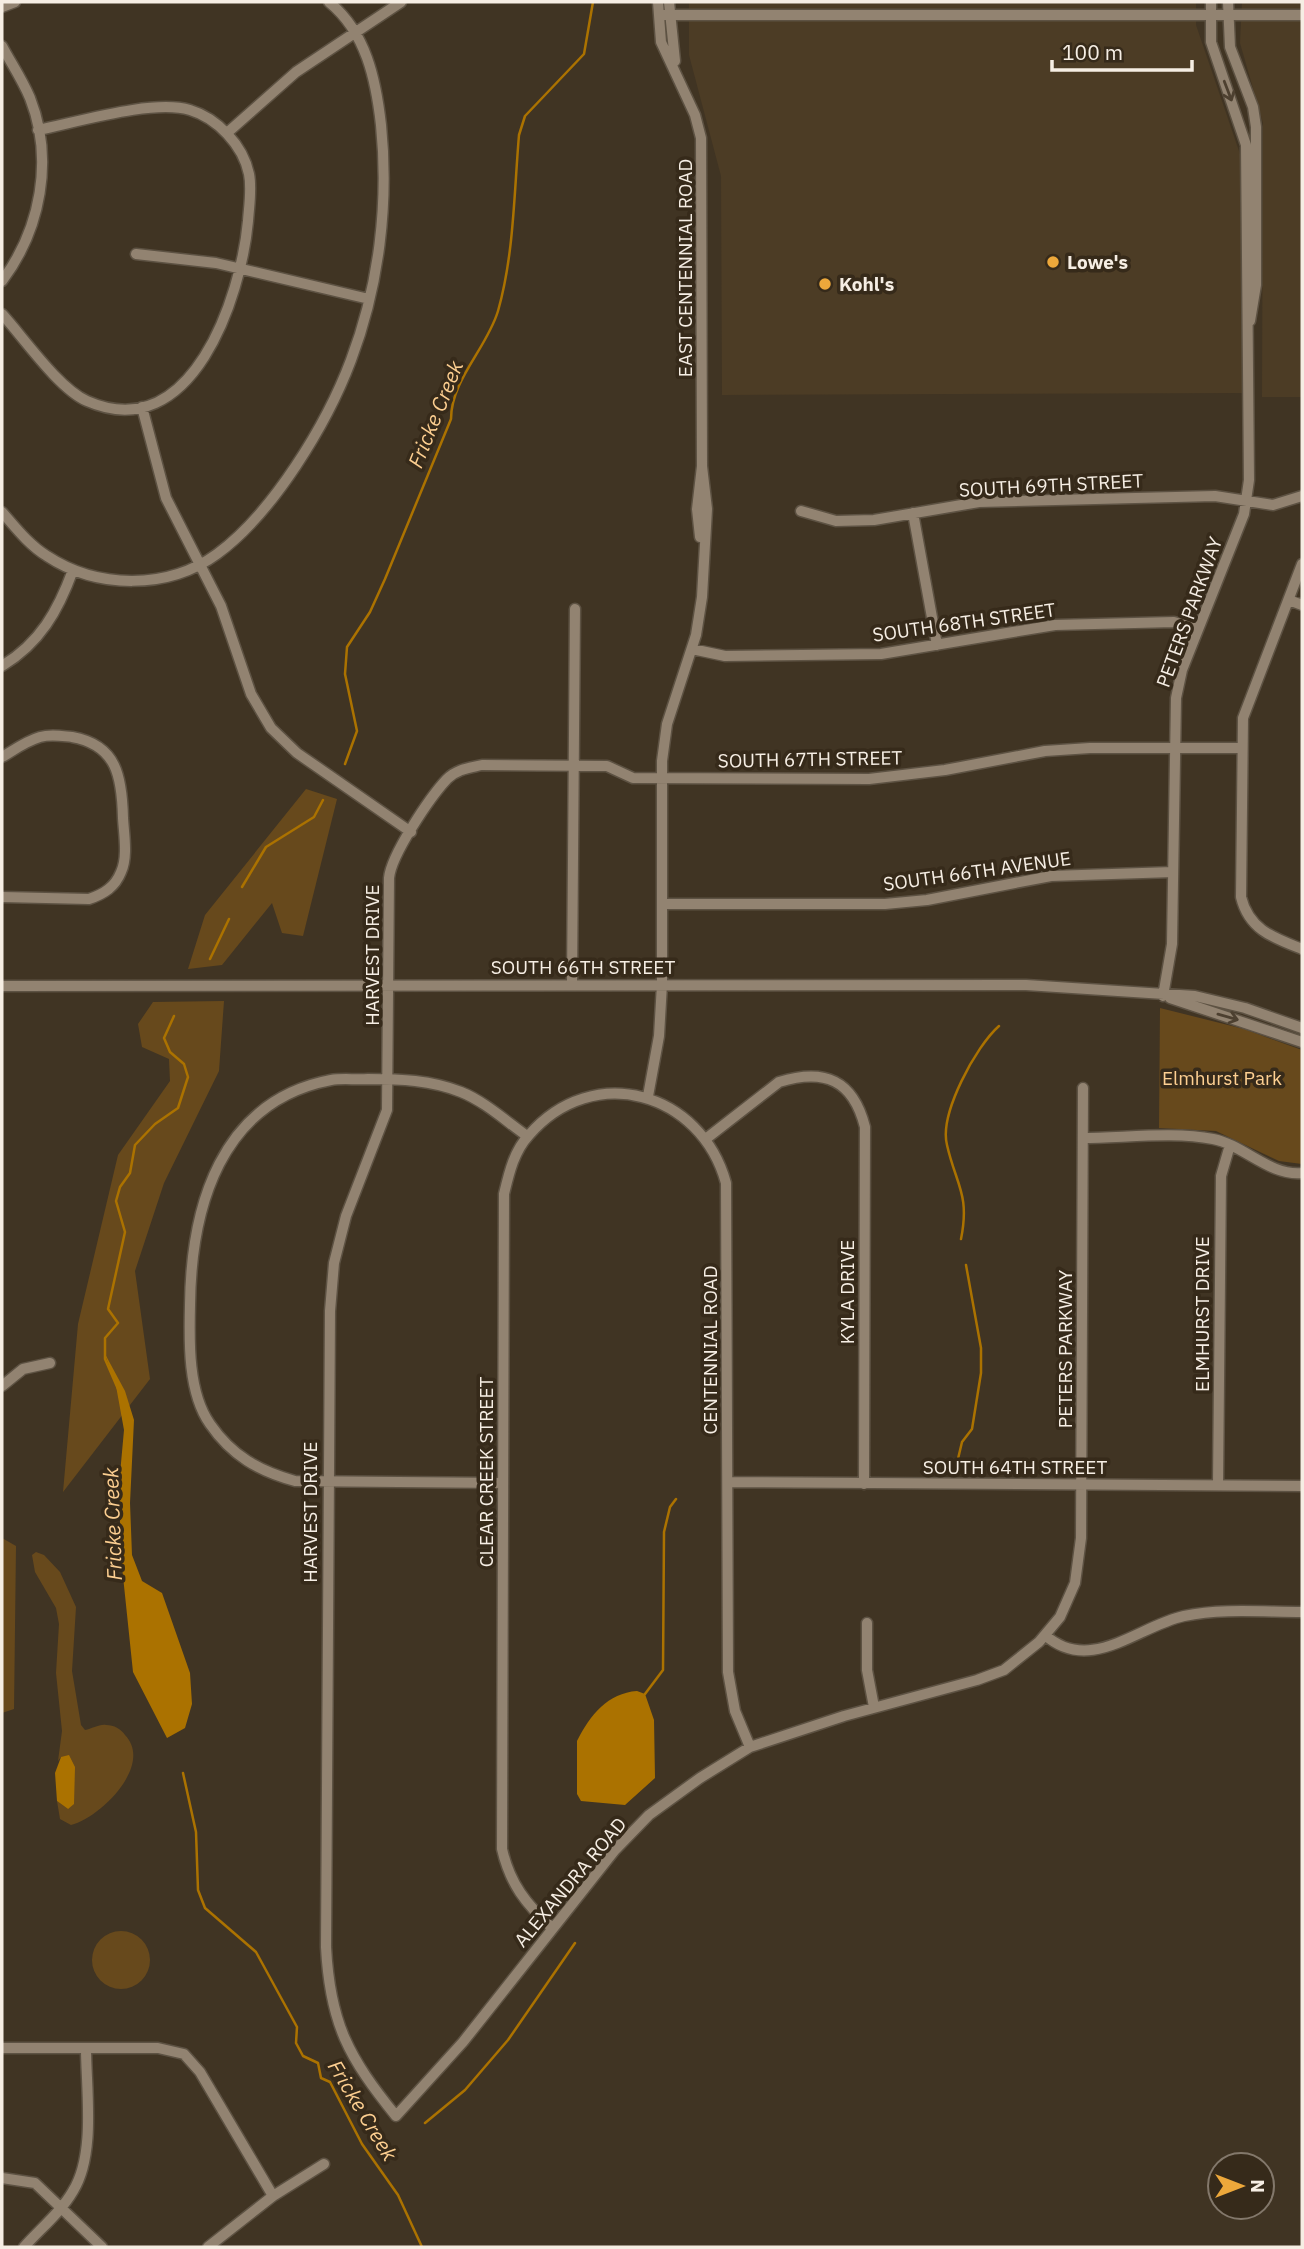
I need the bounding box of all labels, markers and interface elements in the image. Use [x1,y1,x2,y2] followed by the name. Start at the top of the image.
[1052,28,1192,72] scale bar
[1062,38,1123,66] text: 100 m
[1223,80,1236,102] one-way arrow
[673,159,697,377] street label: EAST CENTENNIAL ROAD
[1067,250,1128,274] place label: Lowe's
[1045,254,1061,270] marker: Lowe's
[839,272,894,296] place label: Kohl's
[817,276,833,292] marker: Kohl's
[401,355,470,472] water label: Fricke Creek
[958,468,1144,502] street label: SOUTH 69TH STREET
[1151,533,1228,690] street label: PETERS PARKWAY
[871,597,1057,647] street label: SOUTH 68TH STREET
[718,745,903,773] street label: SOUTH 67TH STREET
[882,846,1072,896] street label: SOUTH 66TH AVENUE
[360,884,384,1026] street label: HARVEST DRIVE
[491,955,675,979] street label: SOUTH 66TH STREET
[1216,1011,1239,1024] one-way arrow
[1162,1066,1282,1090] park label: Elmhurst Park
[1190,1236,1214,1392] street label: ELMHURST DRIVE
[835,1240,859,1344] street label: KYLA DRIVE
[698,1266,722,1434] street label: CENTENNIAL ROAD
[1053,1269,1077,1428] street label: PETERS PARKWAY
[474,1377,498,1567] street label: CLEAR CREEK STREET
[298,1441,322,1583] street label: HARVEST DRIVE
[923,1455,1107,1479] street label: SOUTH 64TH STREET
[96,1466,128,1581] water label: Fricke Creek
[509,1812,631,1952] street label: ALEXANDRA ROAD
[322,2054,405,2167] water label: Fricke Creek
[1206,2151,1276,2221] north arrow
[1246,2179,1270,2193] text: N

